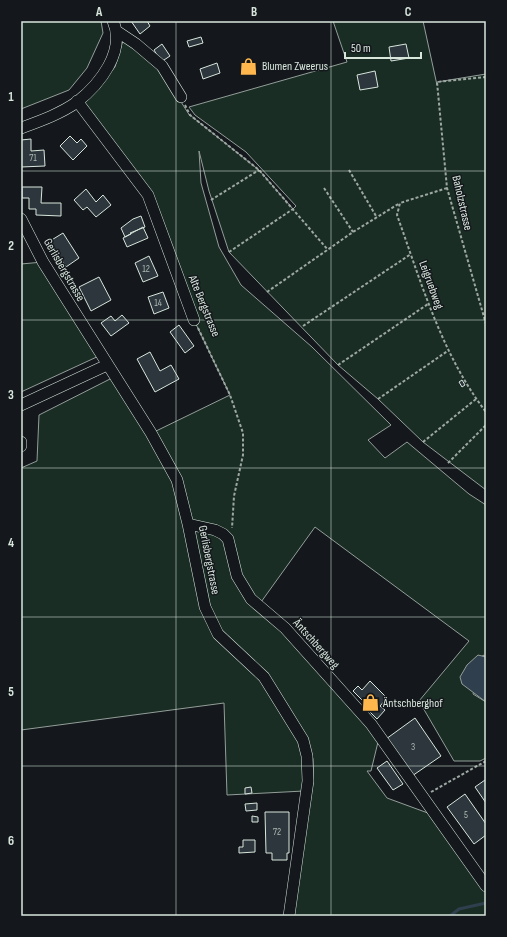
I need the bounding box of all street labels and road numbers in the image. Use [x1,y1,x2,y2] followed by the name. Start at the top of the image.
[448,174,476,232] street label: Baholzstrasse
[40,236,88,304] street label: Gerlisbergstrasse
[415,259,447,312] street label: Leigruebweg
[184,272,223,339] street label: Alte Bergstrasse
[195,524,223,596] street label: Gerlisbergstrasse
[289,615,343,672] street label: Äntschbergweg

